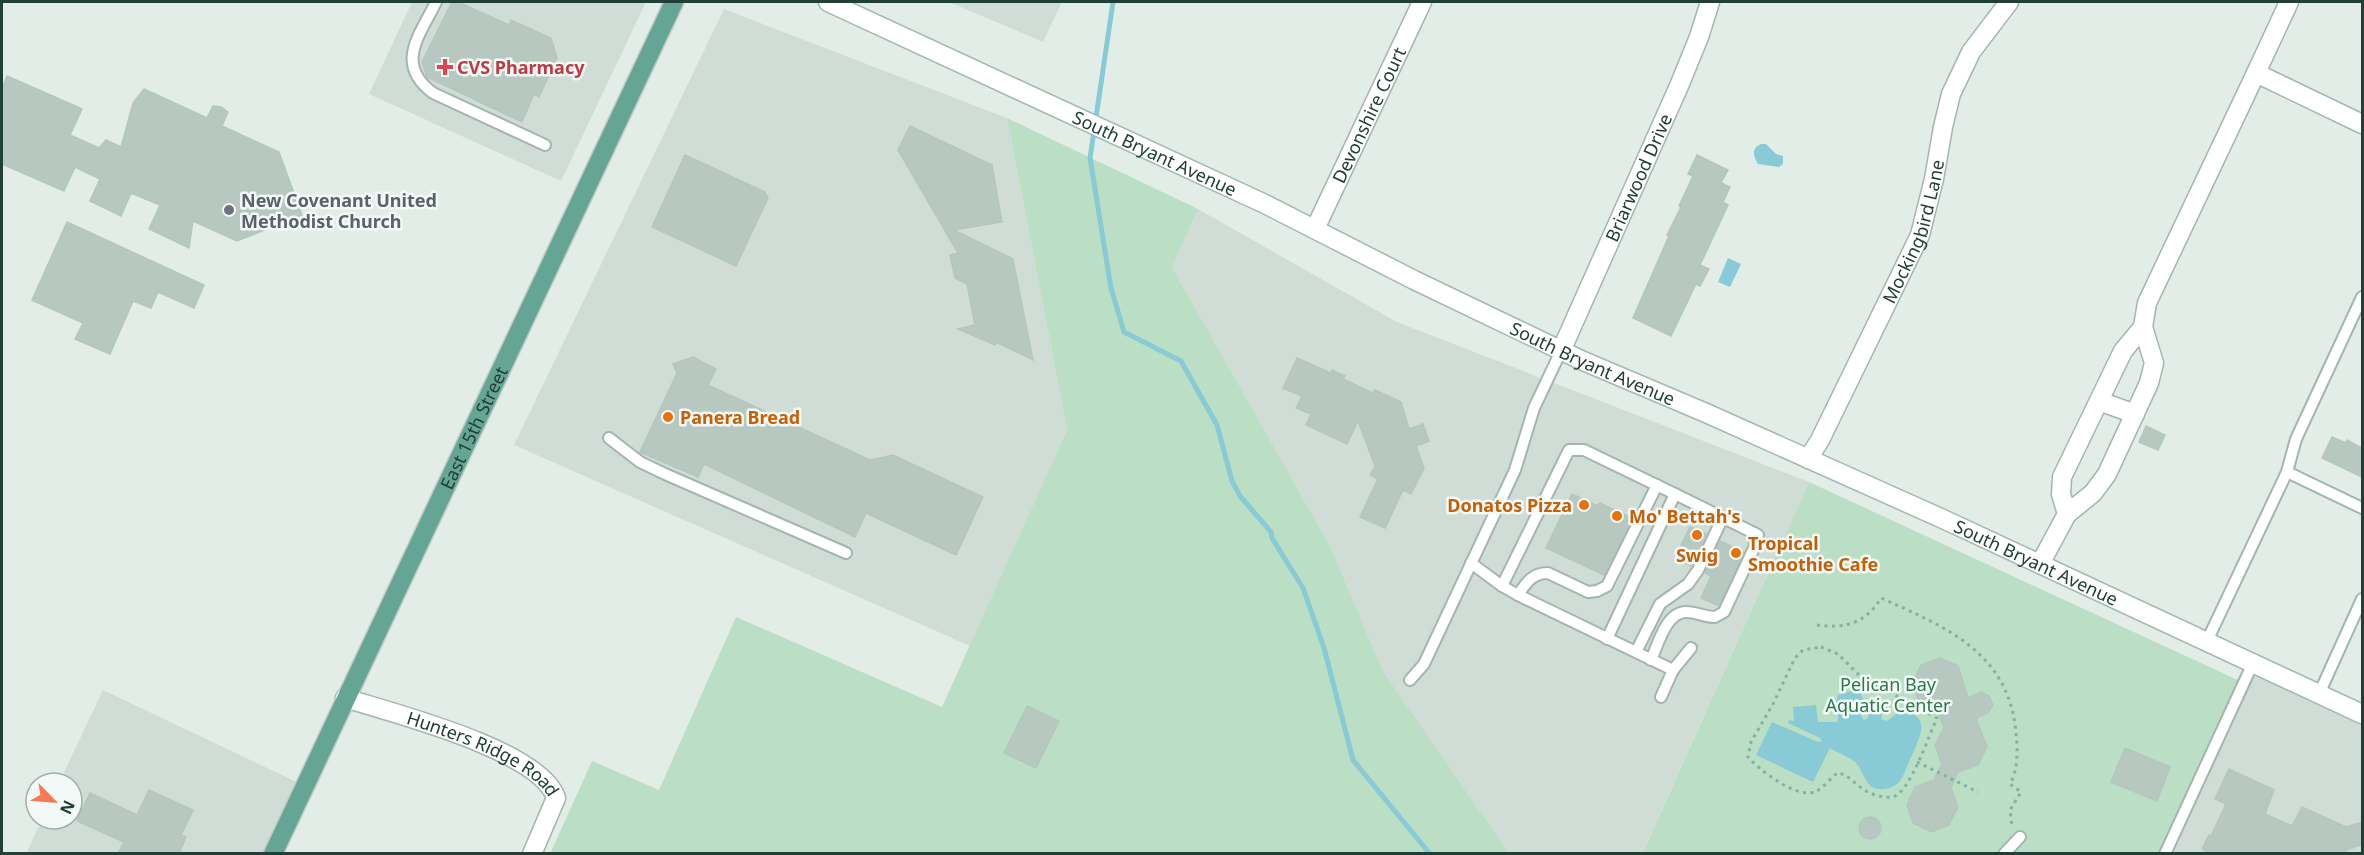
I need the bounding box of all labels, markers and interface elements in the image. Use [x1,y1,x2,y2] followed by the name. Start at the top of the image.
[1326,43,1411,187] street label: Devonshire Court
[457,55,585,79] place label: CVS Pharmacy
[438,60,452,74] marker: CVS Pharmacy
[1069,105,1241,201] street label: South Bryant Avenue
[1599,110,1677,245] street label: Briarwood Drive
[1877,158,1949,307] street label: Mockingbird Lane
[241,188,437,233] place label: New Covenant United Methodist Church
[222,203,236,217] marker: New Covenant United Methodist Church
[1506,316,1679,411] street label: South Bryant Avenue
[434,362,513,493] street label: East 15th Street
[680,405,800,429] place label: Panera Bread
[661,410,675,424] marker: Panera Bread
[1447,493,1572,517] place label: Donatos Pizza
[1577,498,1591,512] marker: Donatos Pizza
[1629,504,1740,528] place label: Mo' Bettah's
[1610,509,1624,523] marker: Mo' Bettah's
[1950,514,2122,611] street label: South Bryant Avenue
[1690,528,1704,542] marker: Swig
[1748,531,1878,576] place label: Tropical Smoothie Cafe
[1676,543,1718,567] place label: Swig
[1729,546,1743,560] marker: Tropical Smoothie Cafe
[1826,672,1951,717] park label: Pelican Bay Aquatic Center
[404,705,565,801] street label: Hunters Ridge Road
[24,771,84,831] north arrow
[55,797,80,818] text: N

